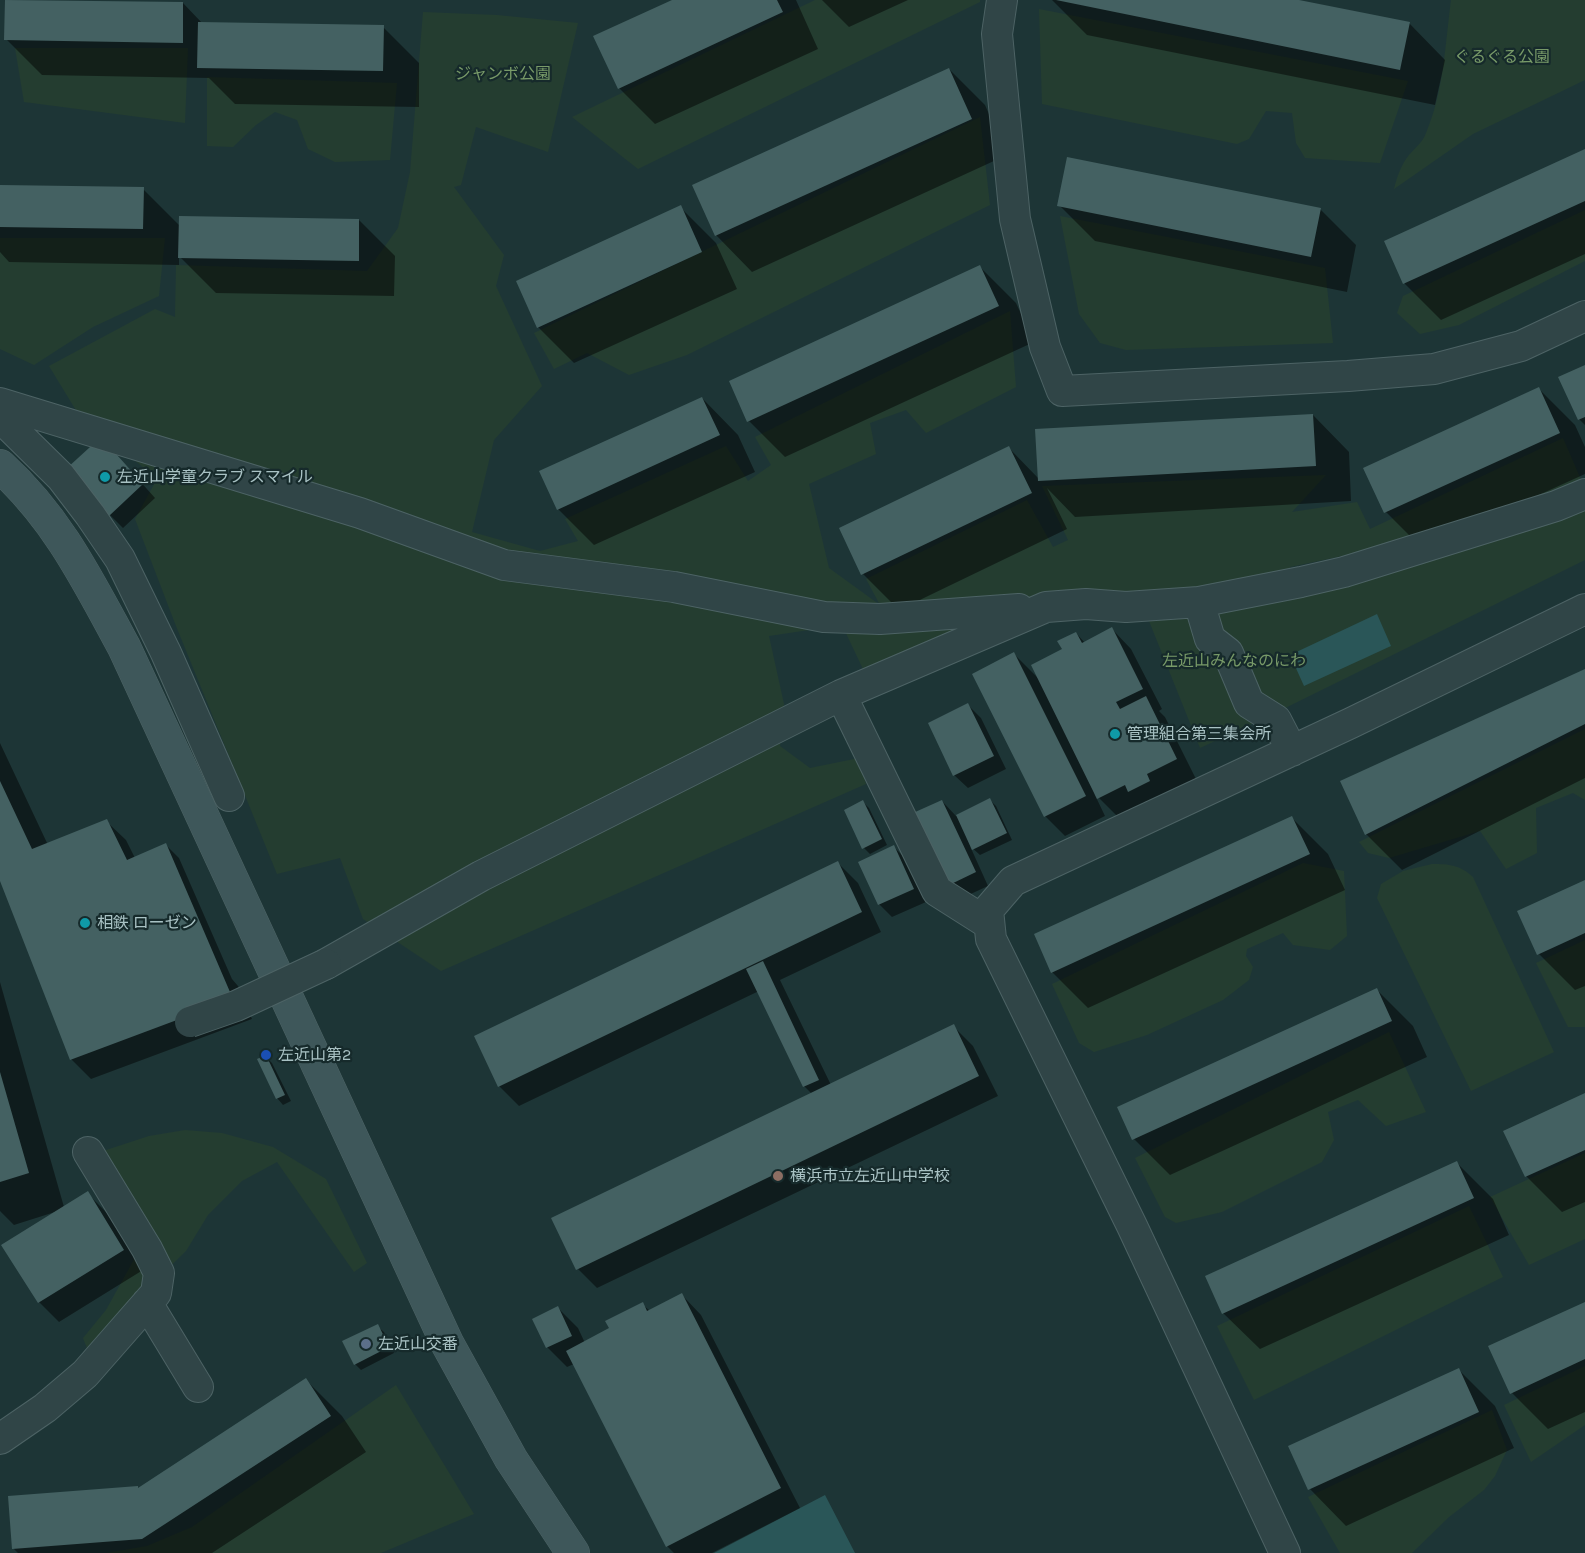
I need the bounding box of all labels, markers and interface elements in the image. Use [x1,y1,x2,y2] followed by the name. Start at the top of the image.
[1454,47,1550,67] park label: ぐるぐる公園
[455,64,551,84] park label: ジャンボ公園
[117,467,313,487] place label: 左近山学童クラブ スマイル
[98,470,112,484] marker: 左近山学童クラブ スマイル
[1162,651,1306,671] park label: 左近山みんなのにわ
[1127,724,1271,744] place label: 管理組合第三集会所
[1108,727,1122,741] marker: 管理組合第三集会所
[97,913,197,933] place label: 相鉄 ローゼン
[78,916,92,930] marker: 相鉄 ローゼン
[278,1045,351,1065] place label: 左近山第2
[259,1048,273,1062] marker: 左近山第2
[790,1166,950,1186] place label: 横浜市立左近山中学校
[771,1169,785,1183] marker: 横浜市立左近山中学校
[378,1334,458,1354] place label: 左近山交番
[359,1337,373,1351] marker: 左近山交番

